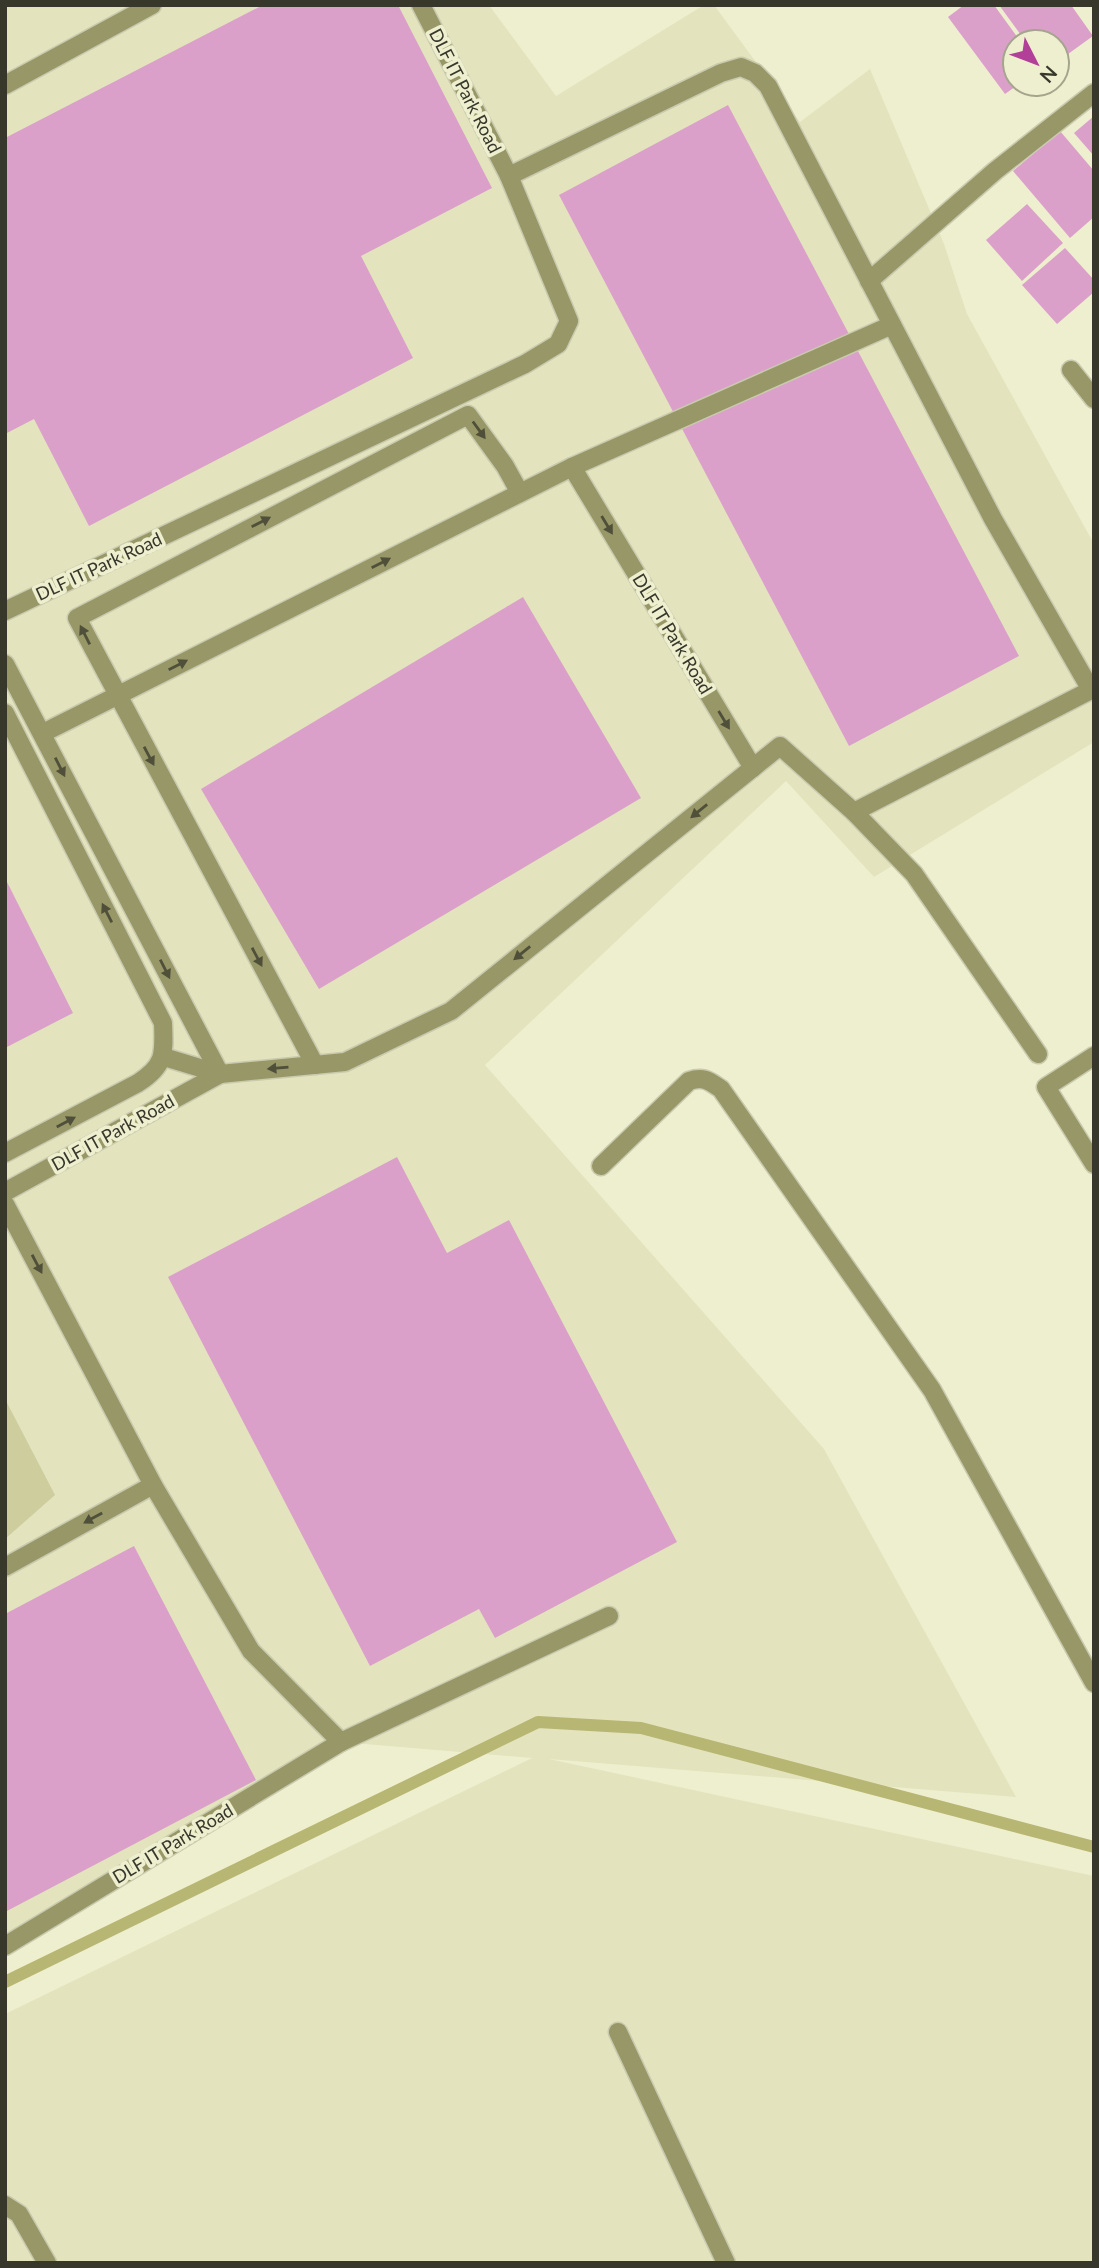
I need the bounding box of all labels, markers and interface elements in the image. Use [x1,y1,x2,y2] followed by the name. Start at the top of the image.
[425,25,507,156] street label: DLF IT Park Road
[1001,28,1071,98] north arrow
[1036,62,1062,88] text: N
[472,421,486,439] one-way arrow
[251,516,271,528] one-way arrow
[600,516,613,535] one-way arrow
[32,527,165,605] street label: DLF IT Park Road
[371,558,391,569] one-way arrow
[628,569,718,698] street label: DLF IT Park Road
[80,625,91,645] one-way arrow
[168,660,188,672] one-way arrow
[718,711,730,730] one-way arrow
[143,746,155,766] one-way arrow
[55,757,66,777] one-way arrow
[691,803,709,818] one-way arrow
[102,903,113,923] one-way arrow
[514,946,532,961] one-way arrow
[250,947,262,967] one-way arrow
[160,959,171,979] one-way arrow
[267,1063,289,1074] one-way arrow
[47,1089,178,1175] street label: DLF IT Park Road
[56,1116,76,1128] one-way arrow
[31,1254,43,1274] one-way arrow
[84,1512,103,1524] one-way arrow
[108,1798,237,1888] street label: DLF IT Park Road

